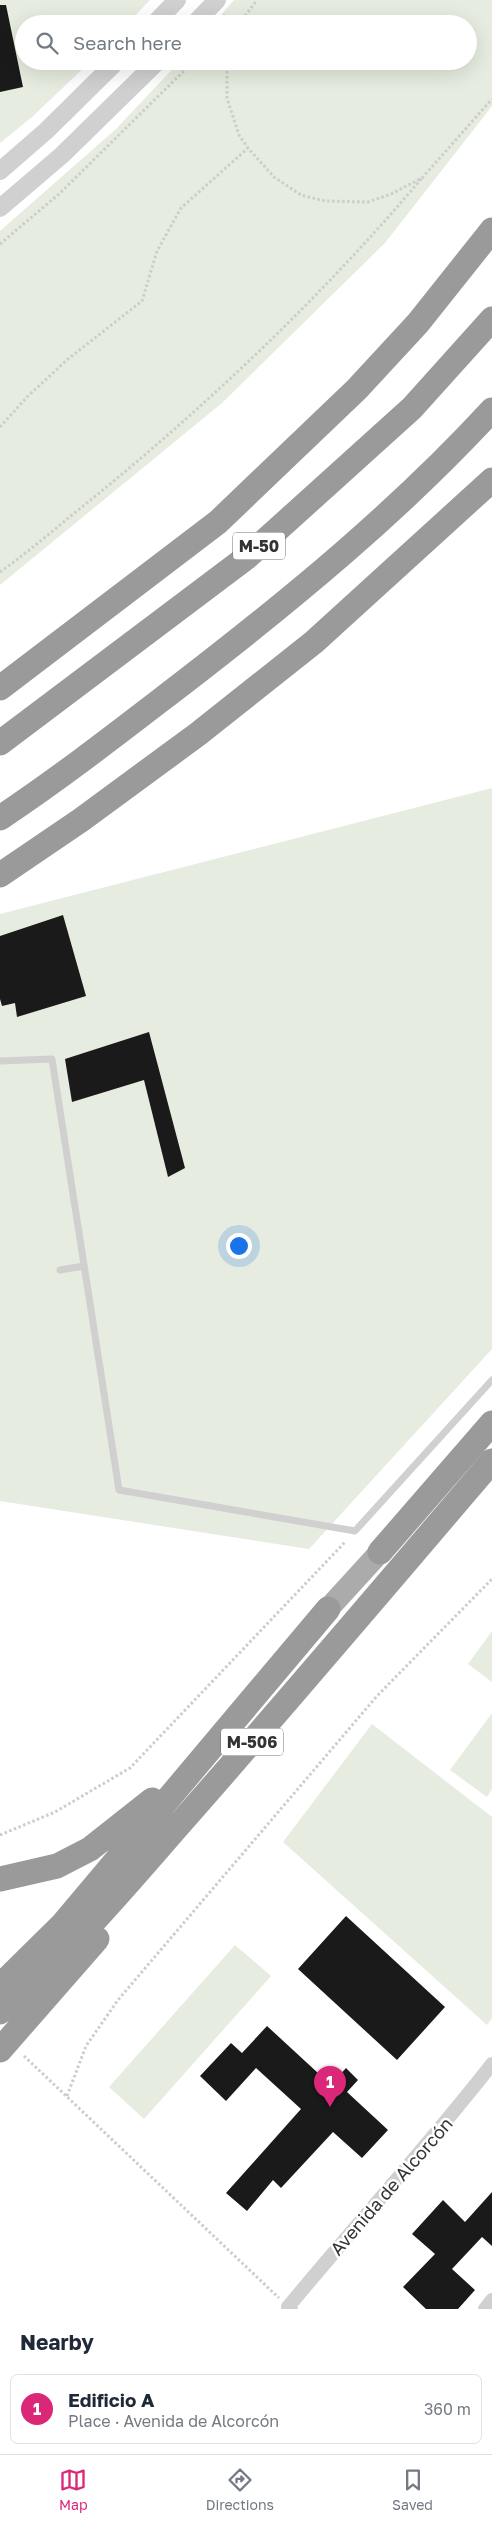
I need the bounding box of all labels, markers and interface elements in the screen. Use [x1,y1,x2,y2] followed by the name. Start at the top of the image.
[15,15,477,70] search box
[33,29,61,57] icon: search
[73,31,182,54] text: Search here
[233,532,285,560] road number: M-50
[226,1233,252,1259] your location
[221,1728,283,1755] road number: M-506
[314,2066,346,2107] pin: 1
[325,2113,457,2259] street label: Avenida de Alcorcón
[20,2329,94,2355] text: Nearby
[68,2388,155,2411] text: Edificio A
[33,2399,41,2419] text: 1
[424,2399,471,2419] text: 360 m
[68,2411,279,2431] text: Place · Avenida de Alcorcón
[59,2466,88,2513] tab: Map
[206,2466,274,2513] tab: Directions
[392,2466,433,2513] tab: Saved

